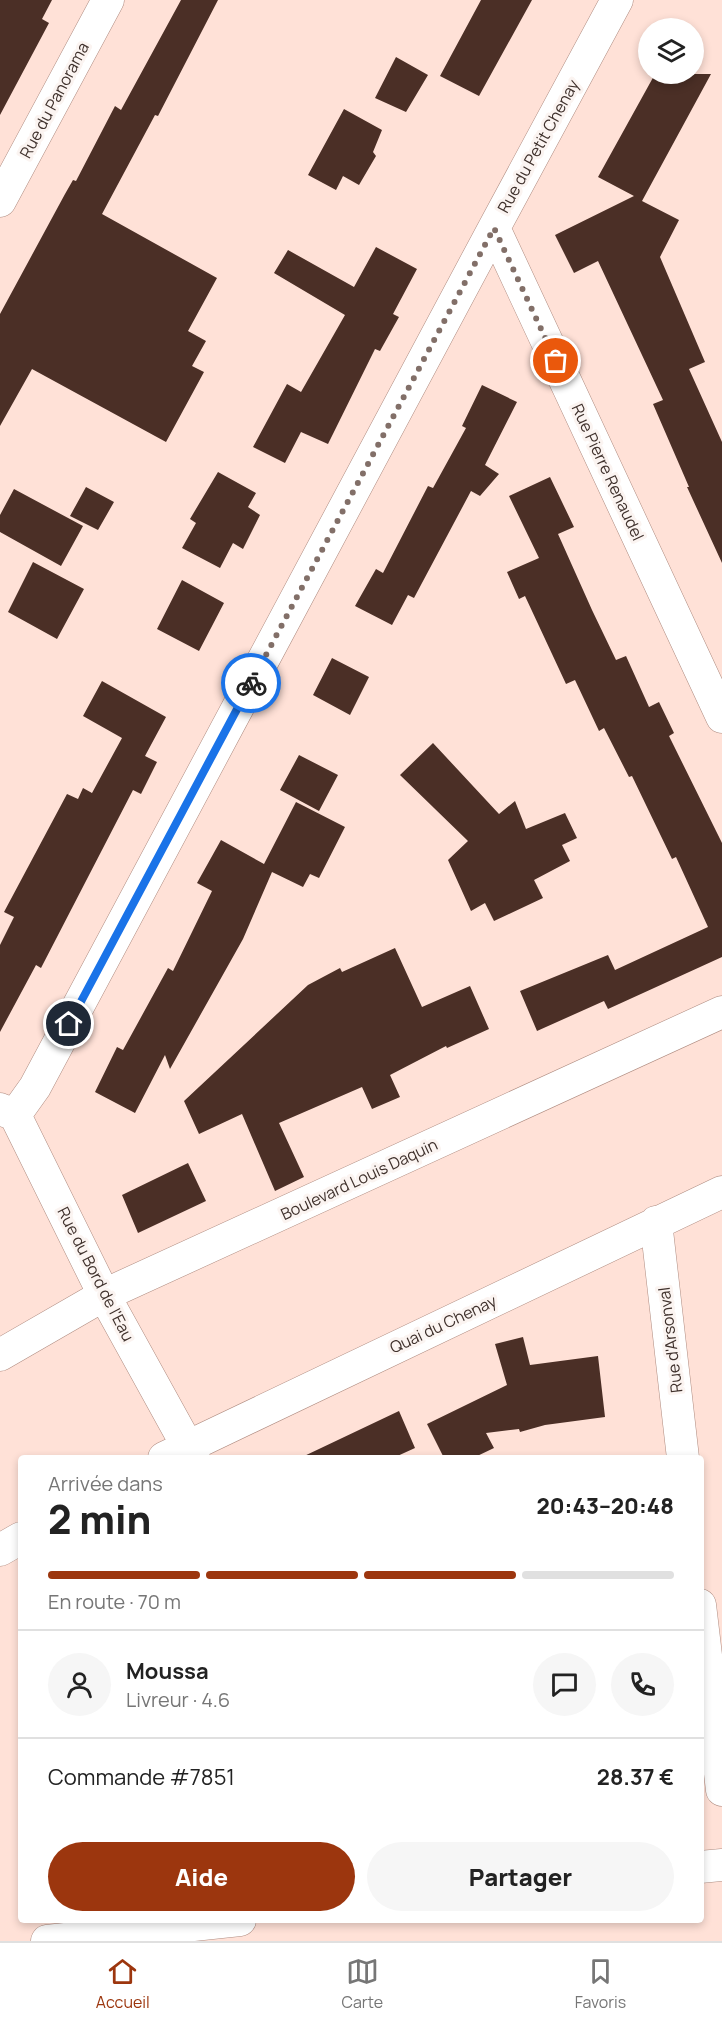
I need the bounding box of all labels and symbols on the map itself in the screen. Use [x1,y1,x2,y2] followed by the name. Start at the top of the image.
[14,38,94,162] street label: Rue du Panorama
[492,75,584,217] street label: Rue du Petit Chenay
[530,335,581,386] pin
[567,400,649,544] street label: Rue Pierre Renaudel
[221,653,281,713] courier
[43,998,94,1049] pin
[277,1133,441,1225] street label: Boulevard Louis Daquin
[53,1203,139,1345] street label: Rue du Bord de l'Eau
[653,1286,687,1394] street label: Rue d'Arsonval
[386,1289,500,1358] street label: Quai du Chenay

